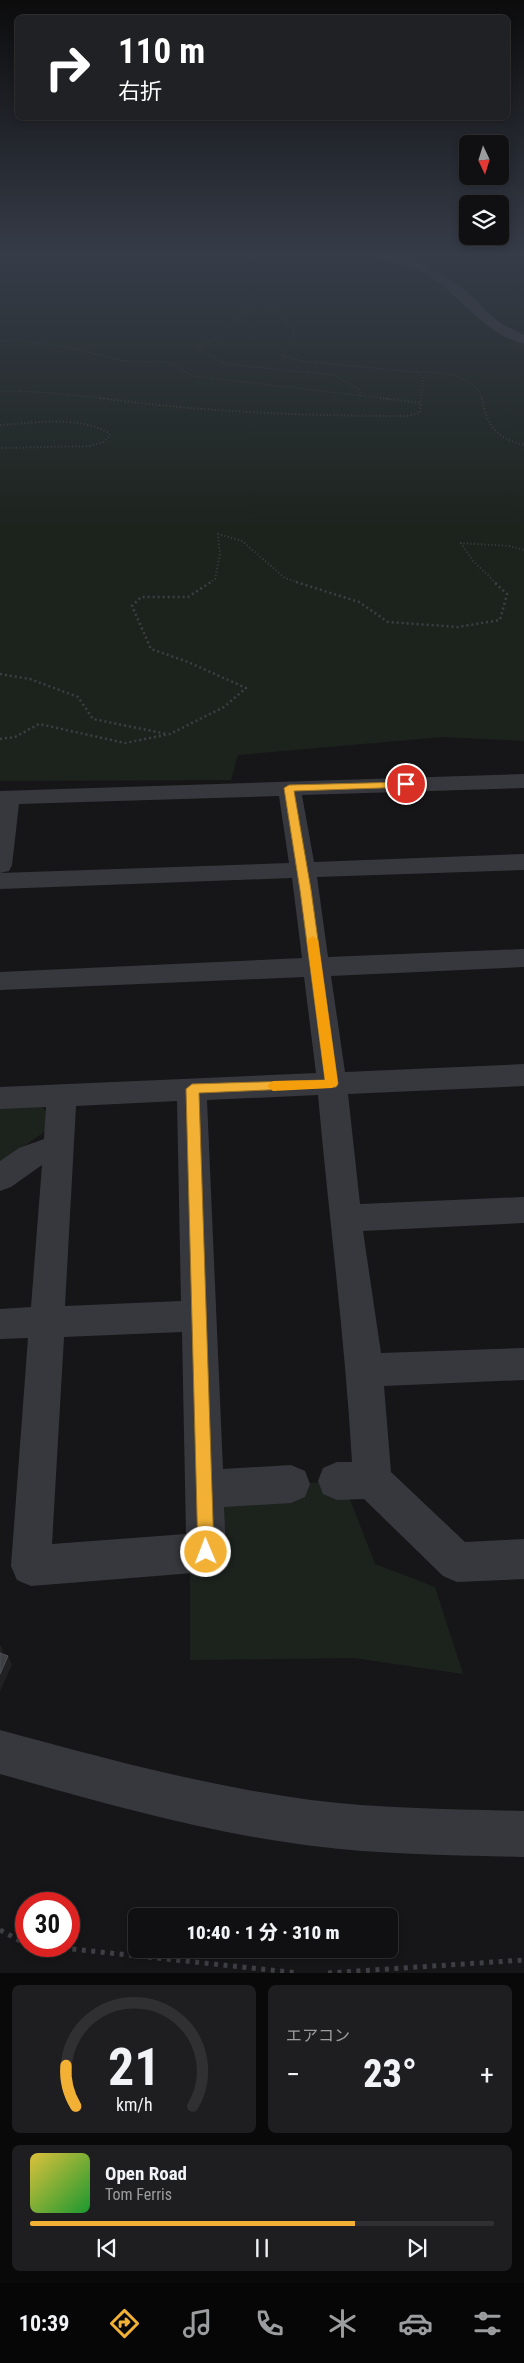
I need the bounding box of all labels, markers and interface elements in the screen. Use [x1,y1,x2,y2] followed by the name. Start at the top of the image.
[118,31,205,72] text: 110 m
[35,35,100,100] icon: right
[118,79,162,104] text: 右折
[459,135,509,185] north arrow
[459,135,509,245] map controls
[459,195,509,245] button: layers
[385,763,427,805] pin
[392,770,420,798] icon: arrive
[179,1525,231,1577] position arrow
[15,1892,80,1957] speed limit sign: 30
[186,1921,340,1944] text: 10:40 · 1 分 · 310 m
[286,2026,350,2045] text: エアコン
[108,2037,160,2098] text: 21
[363,2052,417,2096] text: 23°
[286,2058,300,2091] text: −
[480,2058,494,2091] text: +
[116,2094,152,2115] text: km/h
[105,2162,187,2185] text: Open Road
[105,2185,172,2204] text: Tom Ferris
[93,2234,121,2262] icon: previous
[248,2234,276,2262] icon: pause
[403,2234,431,2262] icon: next
[107,2306,142,2341] icon: directions
[180,2306,215,2341] icon: music
[252,2306,287,2341] icon: phone
[325,2306,360,2341] icon: climate
[398,2306,433,2341] icon: car
[470,2306,505,2341] icon: filters
[19,2311,69,2336] text: 10:39

